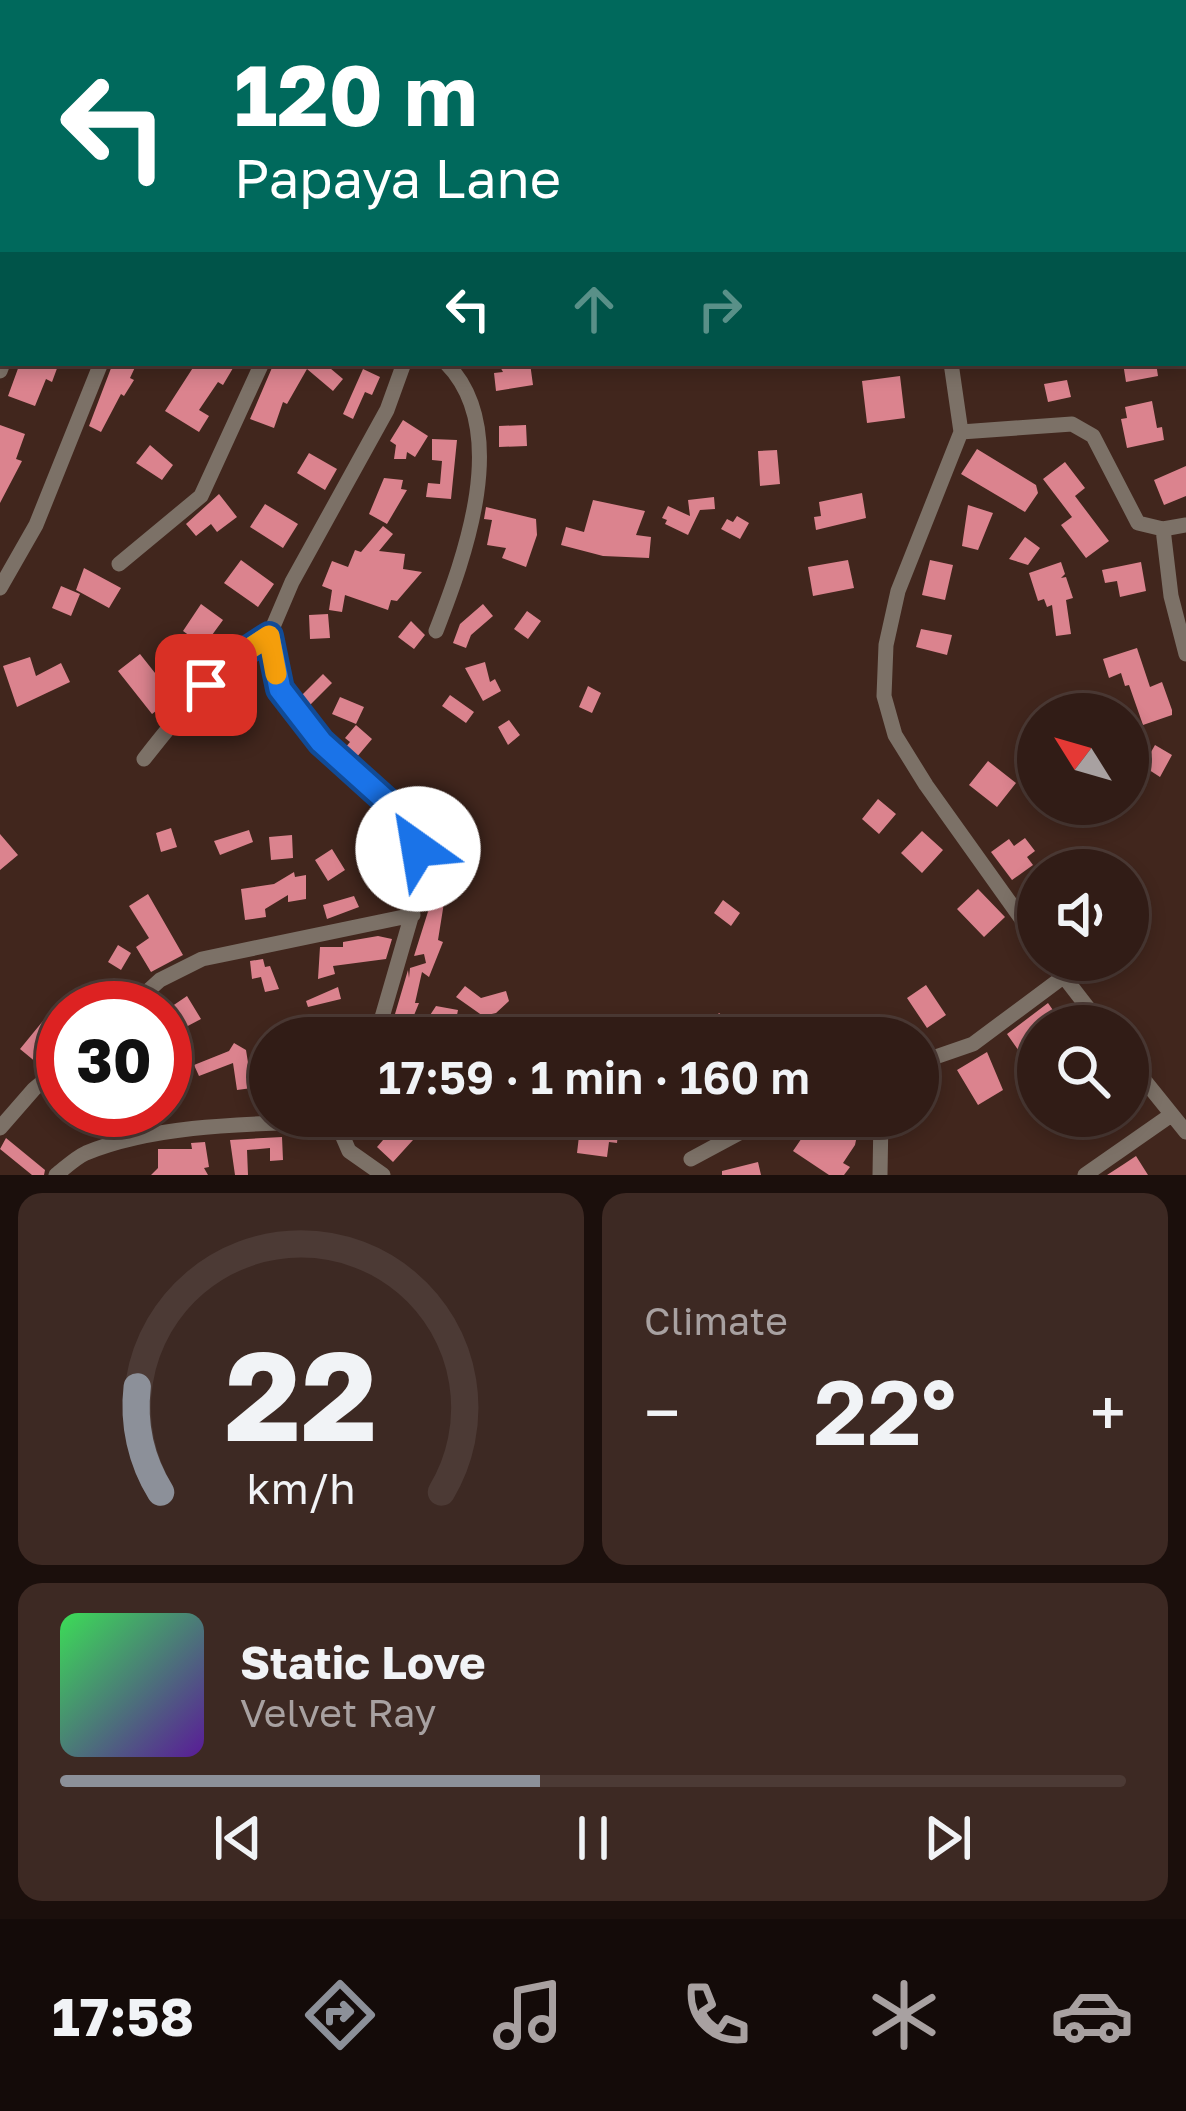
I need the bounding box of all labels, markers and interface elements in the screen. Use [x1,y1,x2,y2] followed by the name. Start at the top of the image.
[234,44,478,144] text: 120 m
[36,48,192,204] icon: left
[234,145,561,210] text: Papaya Lane
[435,276,501,342] icon: left
[561,276,627,342] icon: ahead
[687,276,753,342] icon: right
[155,634,257,736] pin
[173,652,239,718] icon: arrive
[1017,693,1149,825] north arrow
[1017,693,1149,1137] map controls
[355,786,481,912] position arrow
[1017,849,1149,981] button: sound
[36,981,192,1137] speed limit sign: 30
[1017,1005,1149,1137] button: search
[378,1050,810,1104] text: 17:59 · 1 min · 160 m
[644,1297,788,1344] text: Climate
[225,1319,377,1468] text: 22
[814,1357,956,1465] text: 22°
[644,1372,680,1452] text: −
[1090,1372,1126,1452] text: +
[246,1462,356,1513] text: km/h
[240,1635,486,1689] text: Static Love
[240,1689,436,1736] text: Velvet Ray
[205,1805,271,1871] icon: previous
[560,1805,626,1871] icon: pause
[915,1805,981,1871] icon: next
[298,1973,382,2057] icon: directions
[486,1973,570,2057] icon: music
[674,1973,758,2057] icon: phone
[862,1973,946,2057] icon: climate
[1050,1973,1134,2057] icon: car
[52,1983,194,2048] text: 17:58

